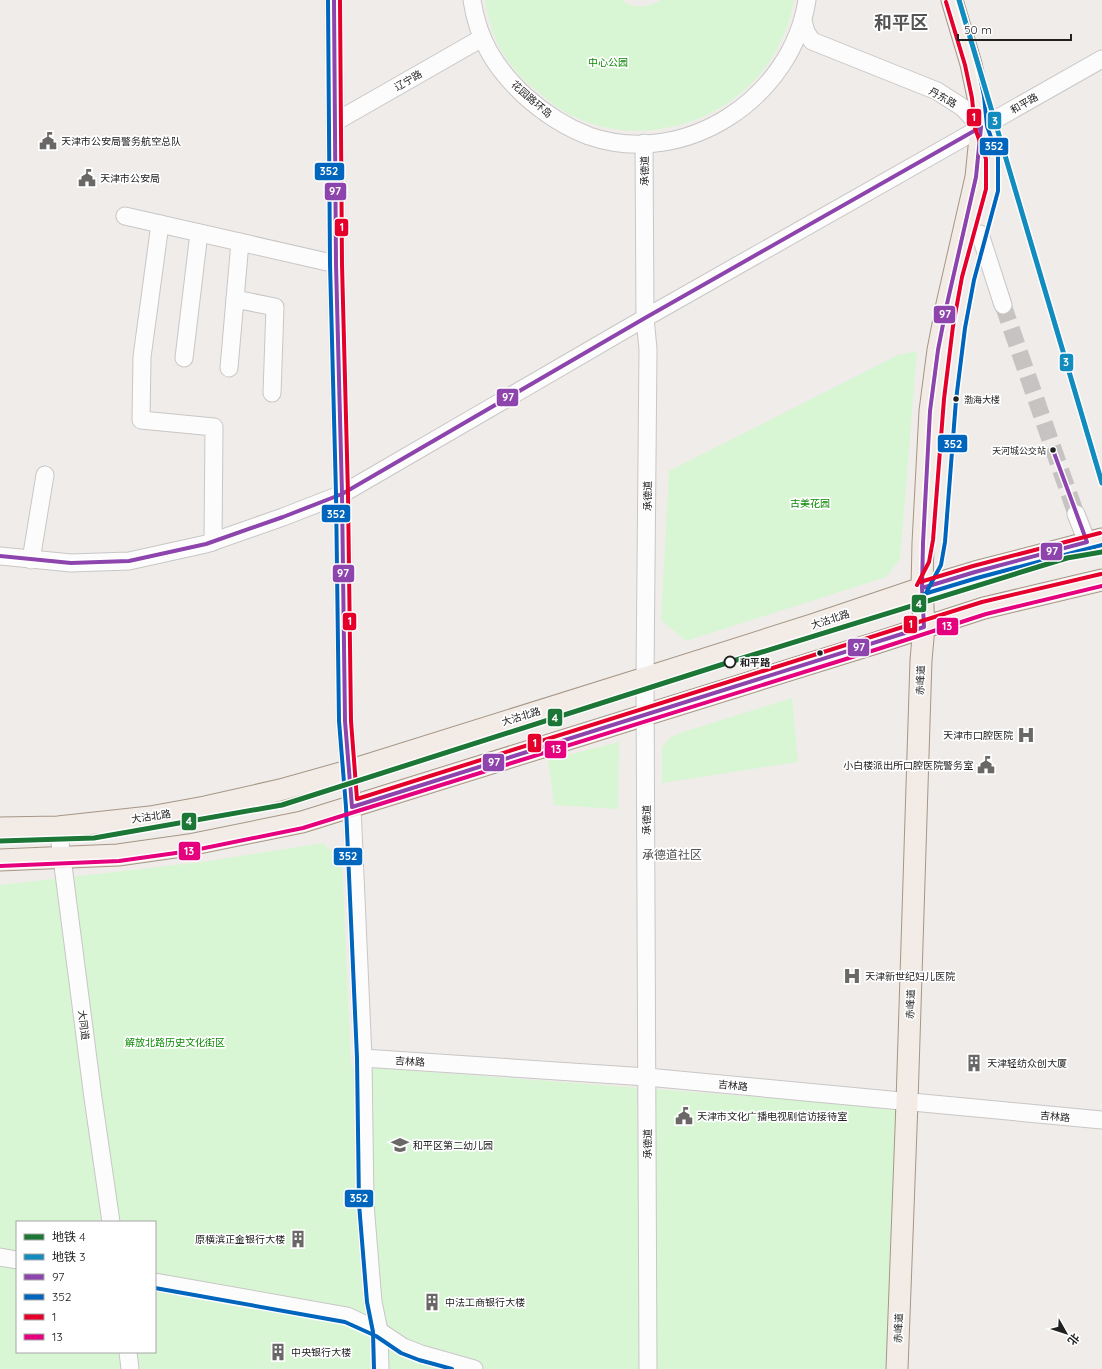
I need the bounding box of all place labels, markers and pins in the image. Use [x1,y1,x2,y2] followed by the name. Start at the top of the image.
[38,131,58,151] public building icon: 天津市公安局警务航空总队
[61,135,181,148] place label: 天津市公安局警务航空总队
[77,168,97,188] public building icon: 天津市公安局
[100,172,160,185] place label: 天津市公安局
[951,394,961,404] marker: 渤海大楼
[964,394,1000,405] place label: 渤海大楼
[992,445,1046,456] place label: 天河城公交站
[1048,445,1058,455] marker: 天河城公交站
[815,648,825,658] unlabelled marker
[723,655,737,669] marker: 和平路
[740,656,771,669] place label: 和平路
[1016,725,1036,745] hospital icon: 天津市口腔医院
[943,729,1013,742] place label: 天津市口腔医院
[976,755,996,775] public building icon: 小白楼派出所口腔医院警务室
[843,759,973,772] place label: 小白楼派出所口腔医院警务室
[842,966,862,986] hospital icon: 天津新世纪妇儿医院
[865,970,955,983] place label: 天津新世纪妇儿医院
[964,1053,984,1073] building icon: 天津轻纺众创大厦
[987,1057,1067,1070] place label: 天津轻纺众创大厦
[674,1106,694,1126] public building icon: 天津市文化广播电视剧信访接待室
[697,1110,847,1123] place label: 天津市文化广播电视剧信访接待室
[390,1135,410,1155] school or university icon: 和平区第二幼儿园
[413,1139,493,1152] place label: 和平区第二幼儿园
[288,1229,308,1249] building icon: 原横滨正金银行大楼
[195,1233,285,1246] place label: 原横滨正金银行大楼
[422,1292,442,1312] building icon: 中法工商银行大楼
[445,1296,525,1309] place label: 中法工商银行大楼
[268,1342,288,1362] building icon: 中央银行大楼
[291,1346,351,1359] place label: 中央银行大楼

